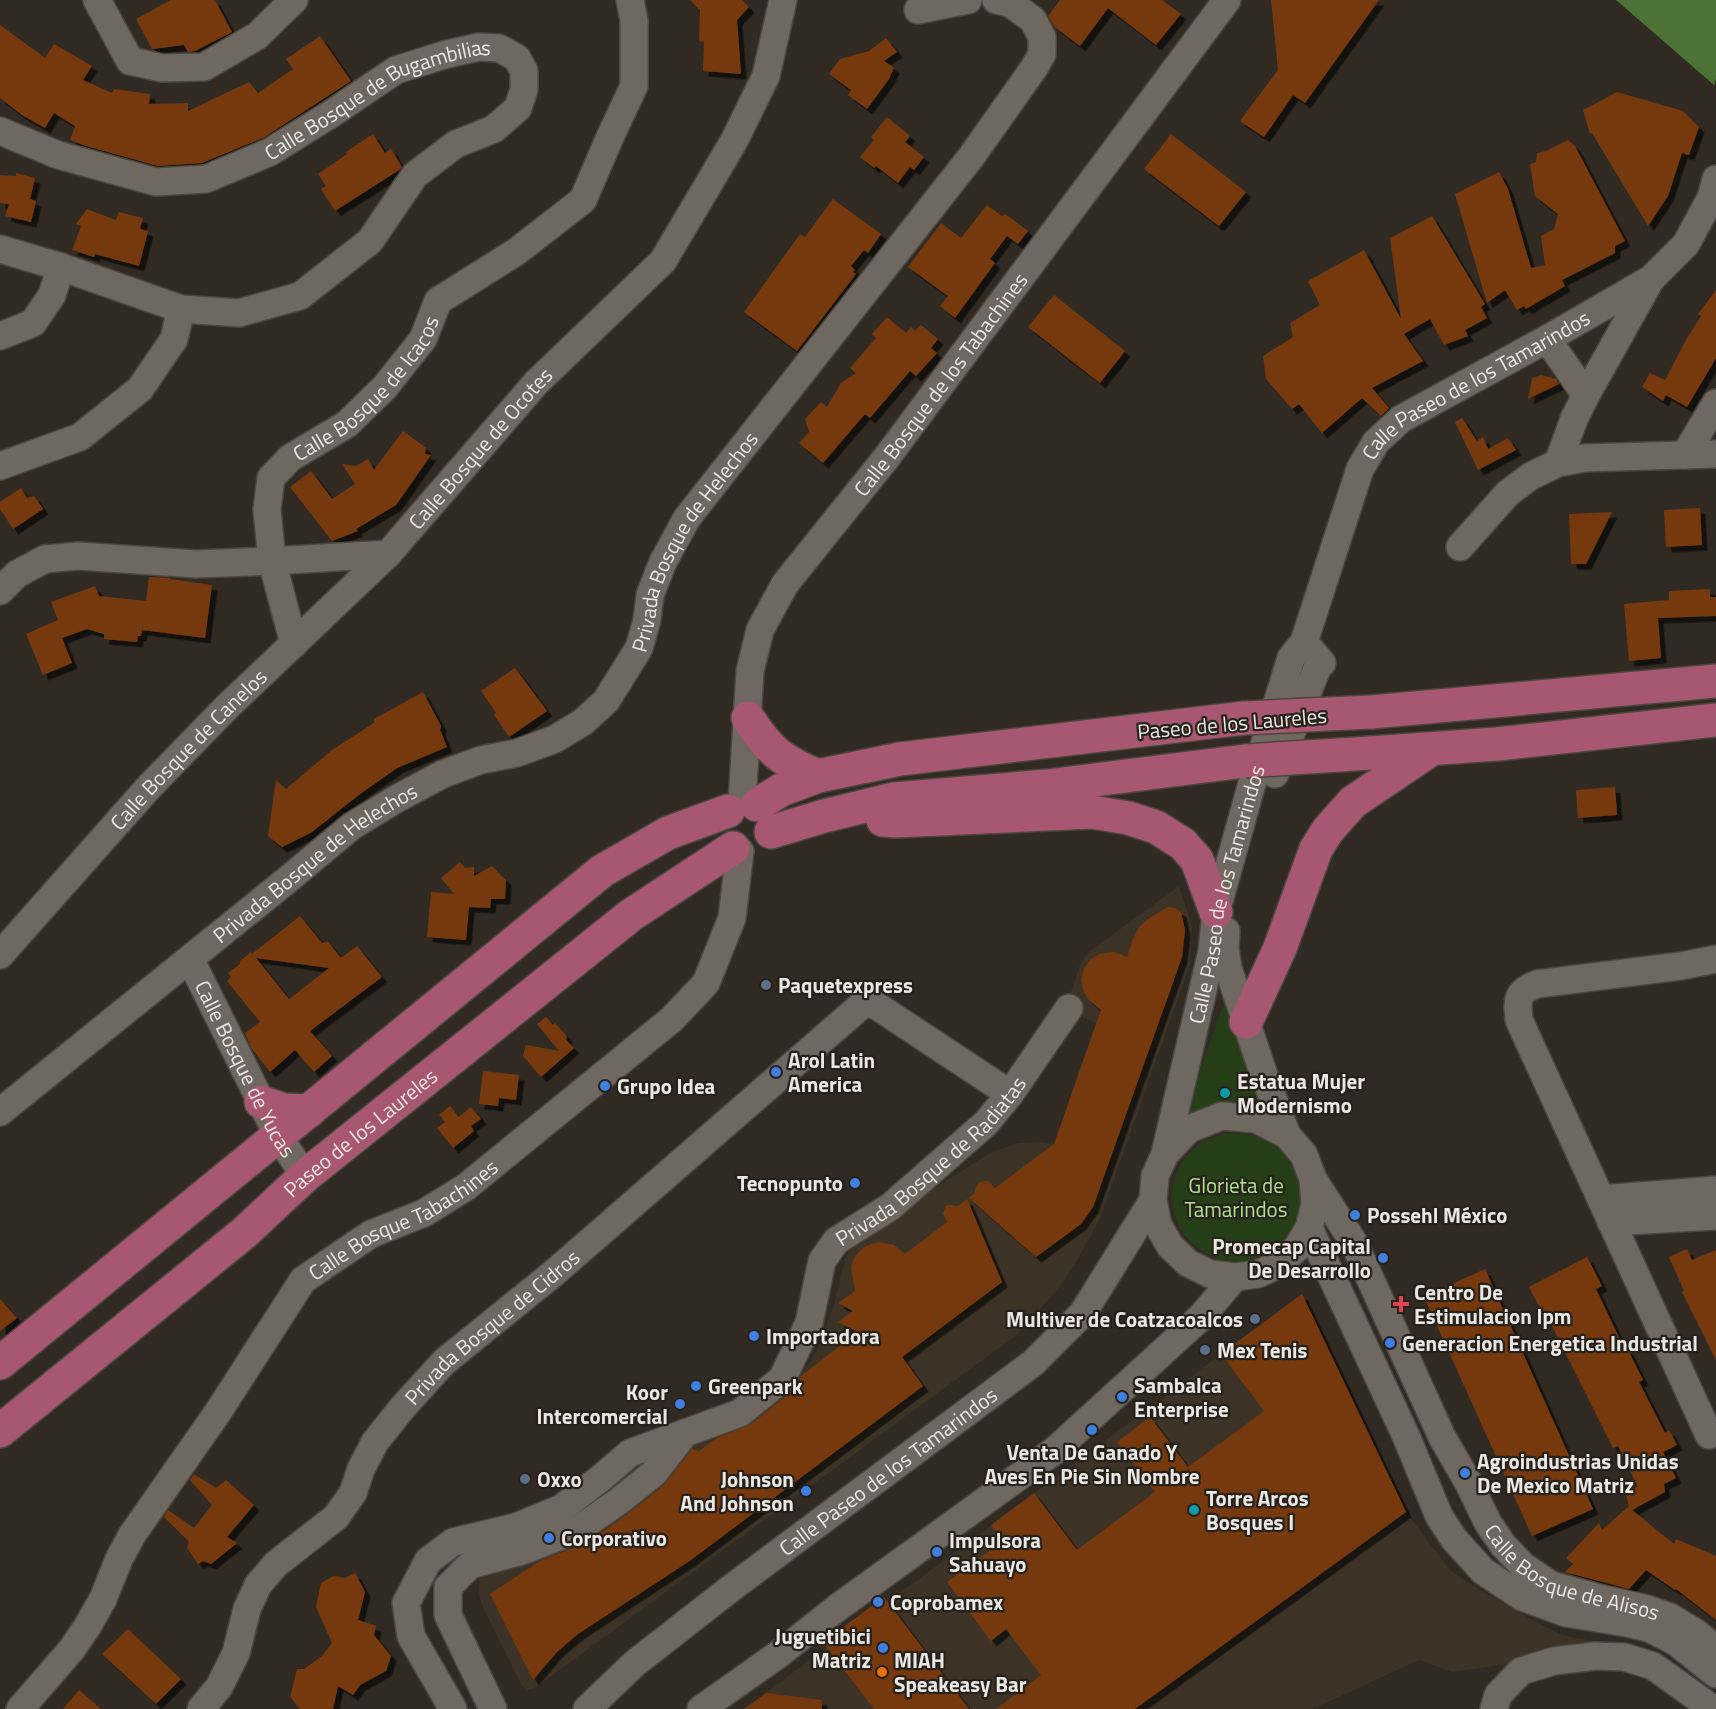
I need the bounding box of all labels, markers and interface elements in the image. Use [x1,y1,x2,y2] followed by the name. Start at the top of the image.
[258,31,492,168] street label: Calle Bosque de Bugambilias
[846,266,1035,503] street label: Calle Bosque de los Tabachines
[1353,302,1596,466] street label: Calle Paseo de los Tamarindos
[287,311,447,469] street label: Calle Bosque de Icacos
[400,359,560,536] street label: Calle Bosque de Ocotes
[623,424,766,656] street label: Privada Bosque de Helechos
[102,661,274,837] street label: Calle Bosque de Canelos
[1136,699,1328,747] street label: Paseo de los Laureles
[1180,761,1273,1027] street label: Calle Paseo de los Tamarindos
[205,775,423,950] street label: Privada Bosque de Helechos
[778,969,913,1001] place label: Paquetexpress
[187,975,304,1164] street label: Calle Bosque de Yucas
[759,978,773,992] marker: Paquetexpress
[788,1044,875,1100] place label: Arol Latin America
[276,1060,444,1205] street label: Paseo de los Laureles
[769,1065,783,1079] marker: Arol Latin America
[1237,1065,1365,1121] place label: Estatua Mujer Modernismo
[617,1070,716,1102] place label: Grupo Idea
[829,1070,1034,1254] street label: Privada Bosque de Radiatas
[598,1079,612,1093] marker: Grupo Idea
[1218,1086,1232,1100] marker: Estatua Mujer Modernismo
[302,1151,505,1288] street label: Calle Bosque Tabachines
[737,1167,843,1199] place label: Tecnopunto
[1185,1169,1287,1225] park label: Glorieta de Tamarindos
[848,1176,862,1190] marker: Tecnopunto
[1367,1199,1507,1231] place label: Possehl México
[1348,1208,1362,1222] marker: Possehl México
[1212,1230,1371,1286] place label: Promecap Capital De Desarrollo
[397,1242,587,1412] street label: Privada Bosque de Cidros
[1376,1251,1390,1265] marker: Promecap Capital De Desarrollo
[1414,1276,1571,1332] place label: Centro De Estimulacion Ipm
[1392,1295,1410,1313] marker: Centro De Estimulacion Ipm
[1006,1303,1243,1335] place label: Multiver de Coatzacoalcos
[1248,1312,1262,1326] marker: Multiver de Coatzacoalcos
[766,1320,880,1352] place label: Importadora
[1402,1327,1698,1359] place label: Generacion Energetica Industrial
[747,1329,761,1343] marker: Importadora
[1217,1334,1308,1366] place label: Mex Tenis
[1383,1336,1397,1350] marker: Generacion Energetica Industrial
[1198,1343,1212,1357] marker: Mex Tenis
[1134,1369,1229,1425] place label: Sambalca Enterprise
[708,1370,803,1402] place label: Greenpark
[536,1376,668,1432] place label: Koor Intercomercial
[689,1379,703,1393] marker: Greenpark
[772,1379,1004,1563] street label: Calle Paseo de los Tamarindos
[1115,1390,1129,1404] marker: Sambalca Enterprise
[673,1397,687,1411] marker: Koor Intercomercial
[1085,1423,1099,1437] marker: Venta De Ganado Y Aves En Pie Sin Nombre
[984,1436,1200,1492] place label: Venta De Ganado Y Aves En Pie Sin Nombre
[1477,1445,1679,1501] place label: Agroindustrias Unidas De Mexico Matriz
[537,1463,582,1495] place label: Oxxo
[680,1463,794,1519] place label: Johnson And Johnson
[1458,1466,1472,1480] marker: Agroindustrias Unidas De Mexico Matriz
[518,1472,532,1486] marker: Oxxo
[1206,1482,1309,1538] place label: Torre Arcos Bosques I
[799,1484,813,1498] marker: Johnson And Johnson
[1187,1503,1201,1517] marker: Torre Arcos Bosques I
[1477,1517,1664,1628] street label: Calle Bosque de Alisos
[561,1522,667,1554] place label: Corporativo
[949,1524,1041,1580] place label: Impulsora Sahuayo
[542,1531,556,1545] marker: Corporativo
[930,1545,944,1559] marker: Impulsora Sahuayo
[890,1586,1003,1618] place label: Coprobamex
[871,1595,885,1609] marker: Coprobamex
[775,1620,871,1676] place label: Juguetibici Matriz
[876,1641,890,1655] marker: Juguetibici Matriz
[894,1644,1027,1700] place label: MIAH Speakeasy Bar
[875,1665,889,1679] marker: MIAH Speakeasy Bar

